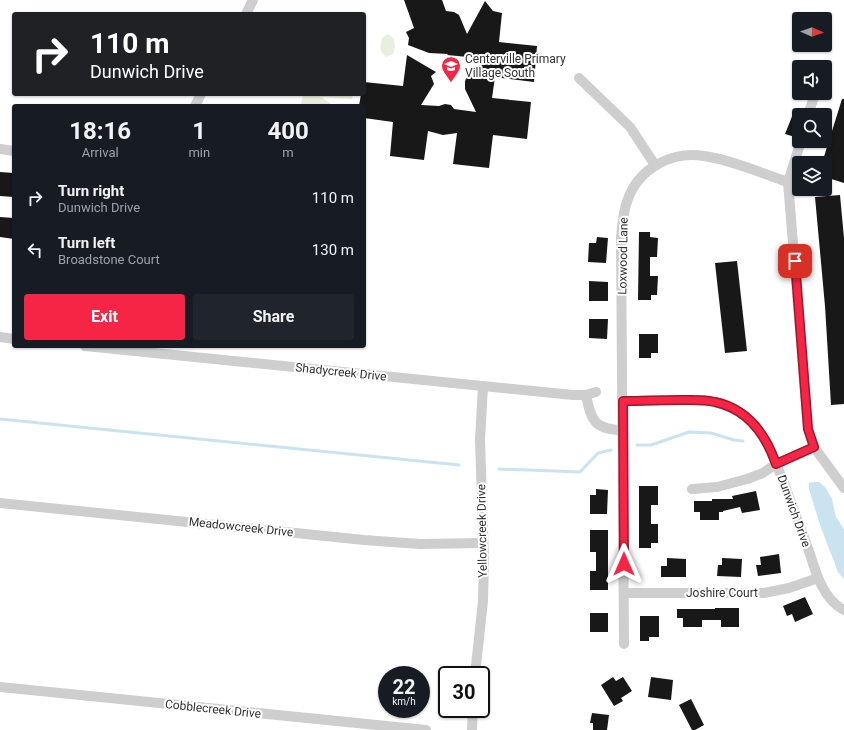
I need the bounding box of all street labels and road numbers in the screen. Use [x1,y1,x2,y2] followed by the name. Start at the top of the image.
[615,217,631,295] street label: Loxwood Lane
[295,360,387,384] street label: Shadycreek Drive
[774,473,814,549] street label: Dunwich Drive
[474,484,490,578] street label: Yellowcreek Drive
[188,515,294,539] street label: Meadowcreek Drive
[686,586,758,600] street label: Joshire Court
[164,697,262,721] street label: Cobblecreek Drive

